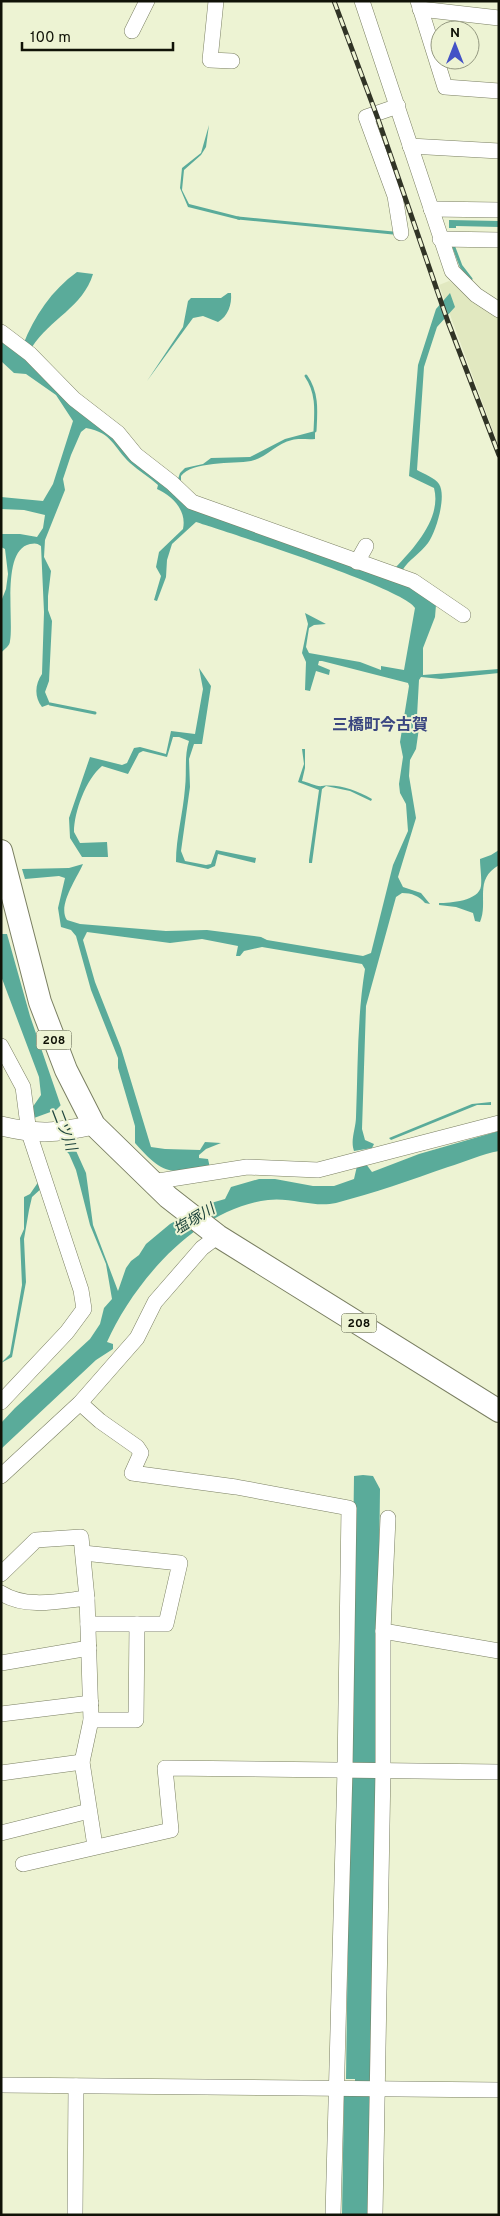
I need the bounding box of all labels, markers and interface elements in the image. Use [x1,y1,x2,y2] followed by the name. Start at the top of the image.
[22,20,174,52] scale bar
[430,20,480,70] north arrow
[450,25,460,42] text: N
[30,29,71,48] text: 100 m
[332,716,428,736] district label: 三橋町今古賀
[36,1030,72,1050] road number: 208
[46,1105,80,1156] water label: 二ツ川
[171,1200,221,1240] water label: 塩塚川
[342,1314,376,1332] road number: 208

